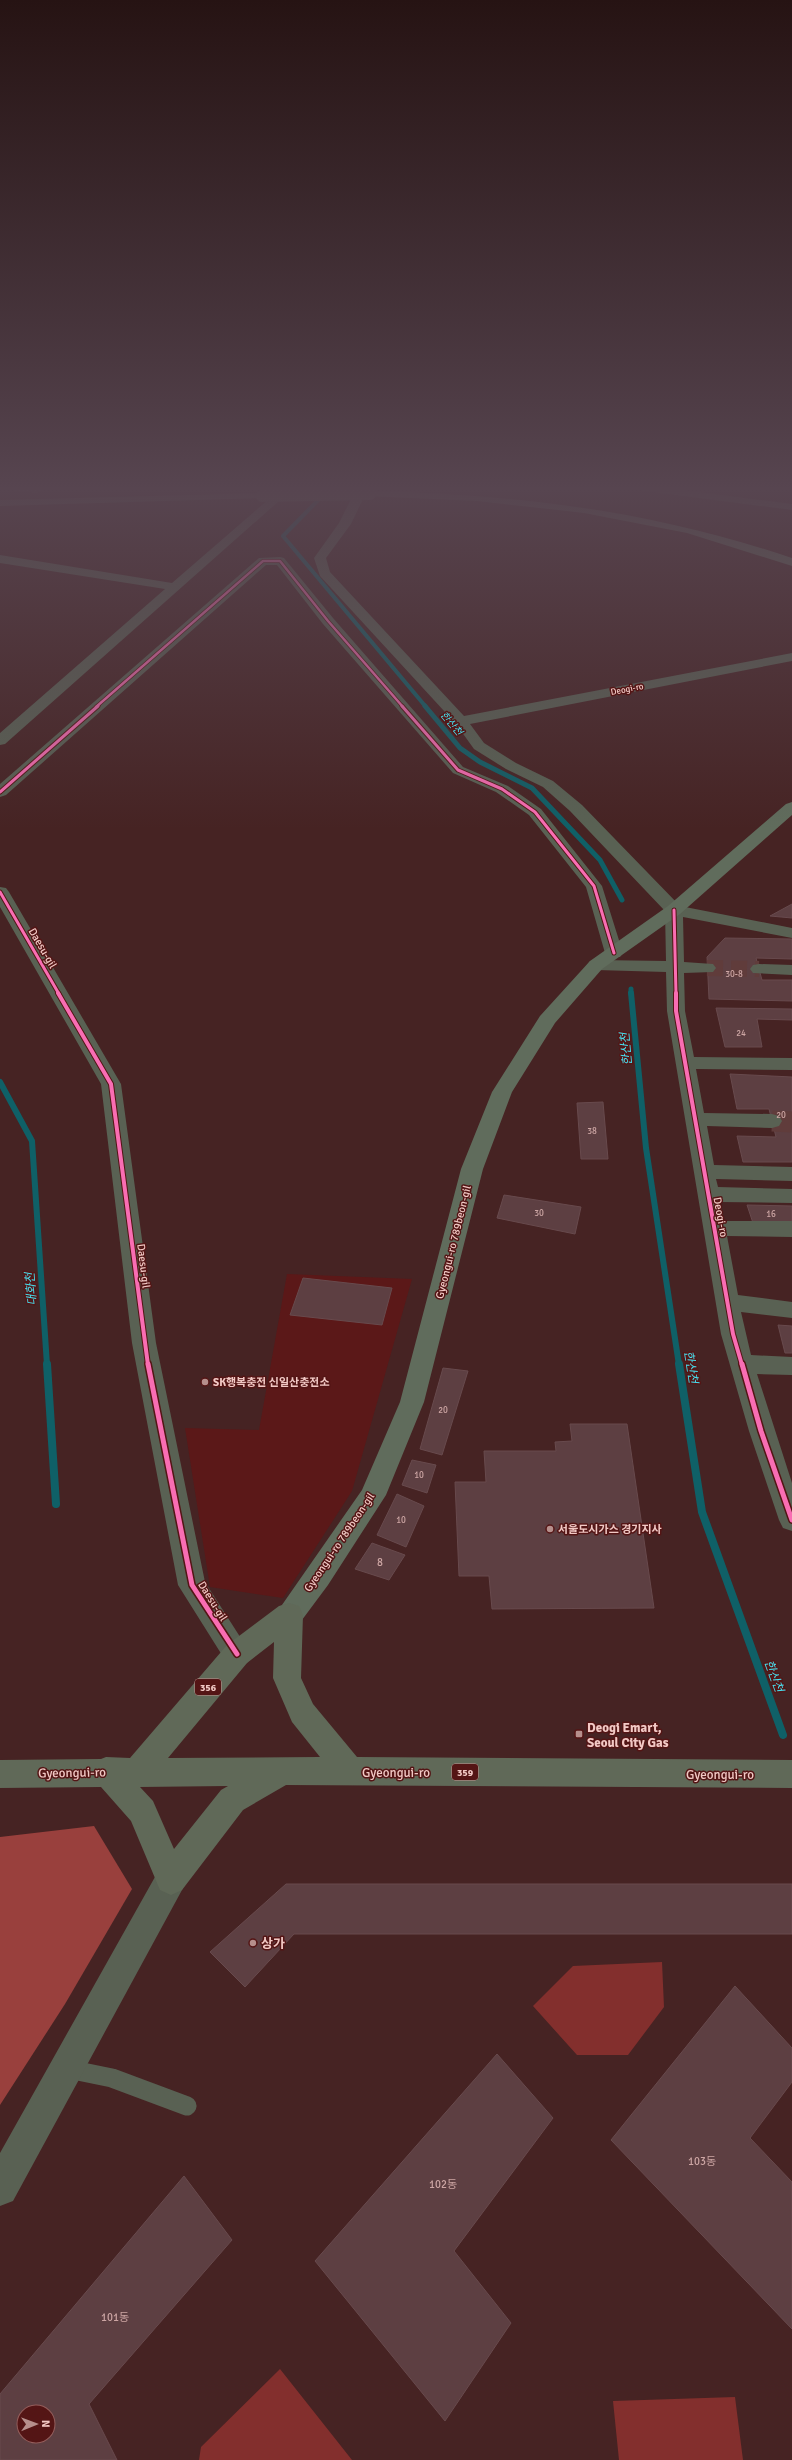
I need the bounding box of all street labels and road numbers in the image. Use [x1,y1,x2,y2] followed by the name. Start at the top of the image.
[610,681,645,698] street label: Deogi-ro
[26,926,59,971] street label: Daesu-gil
[433,1184,474,1300] street label: Gyeongui-ro 789beon-gil
[711,1196,730,1238] street label: Deogi-ro
[134,1243,153,1289] street label: Daesu-gil
[301,1490,377,1594] street label: Gyeongui-ro 789beon-gil
[195,1579,230,1624] street label: Daesu-gil
[195,1679,221,1695] road number: 356
[38,1764,106,1782] street label: Gyeongui-ro
[452,1764,478,1780] road number: 359
[362,1765,430,1781] street label: Gyeongui-ro
[686,1767,754,1783] street label: Gyeongui-ro

